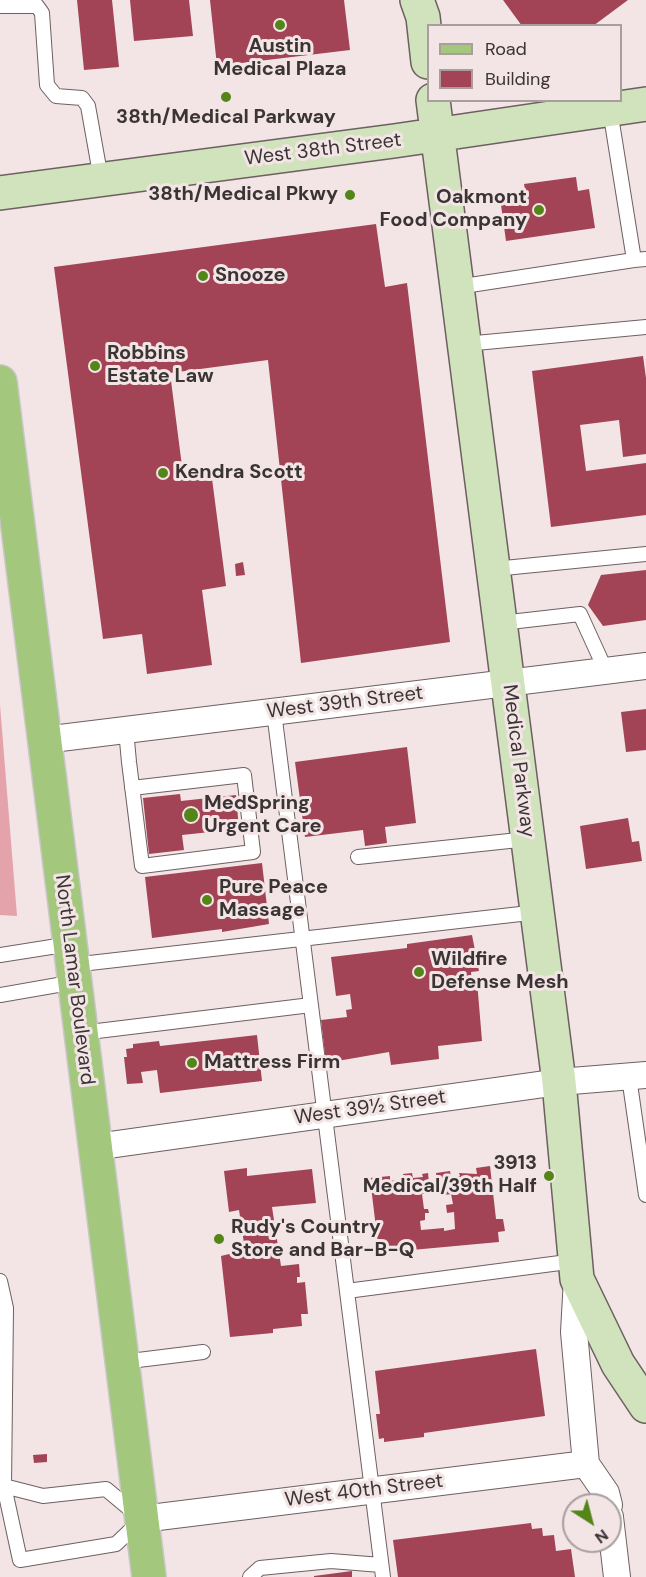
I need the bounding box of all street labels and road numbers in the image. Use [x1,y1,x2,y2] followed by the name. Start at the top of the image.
[243,128,403,172] street label: West 38th Street
[265,681,425,725] street label: West 39th Street
[497,683,539,839] street label: Medical Parkway
[49,873,99,1087] street label: North Lamar Boulevard
[292,1085,448,1131] street label: West 39½ Street
[283,1469,445,1513] street label: West 40th Street

